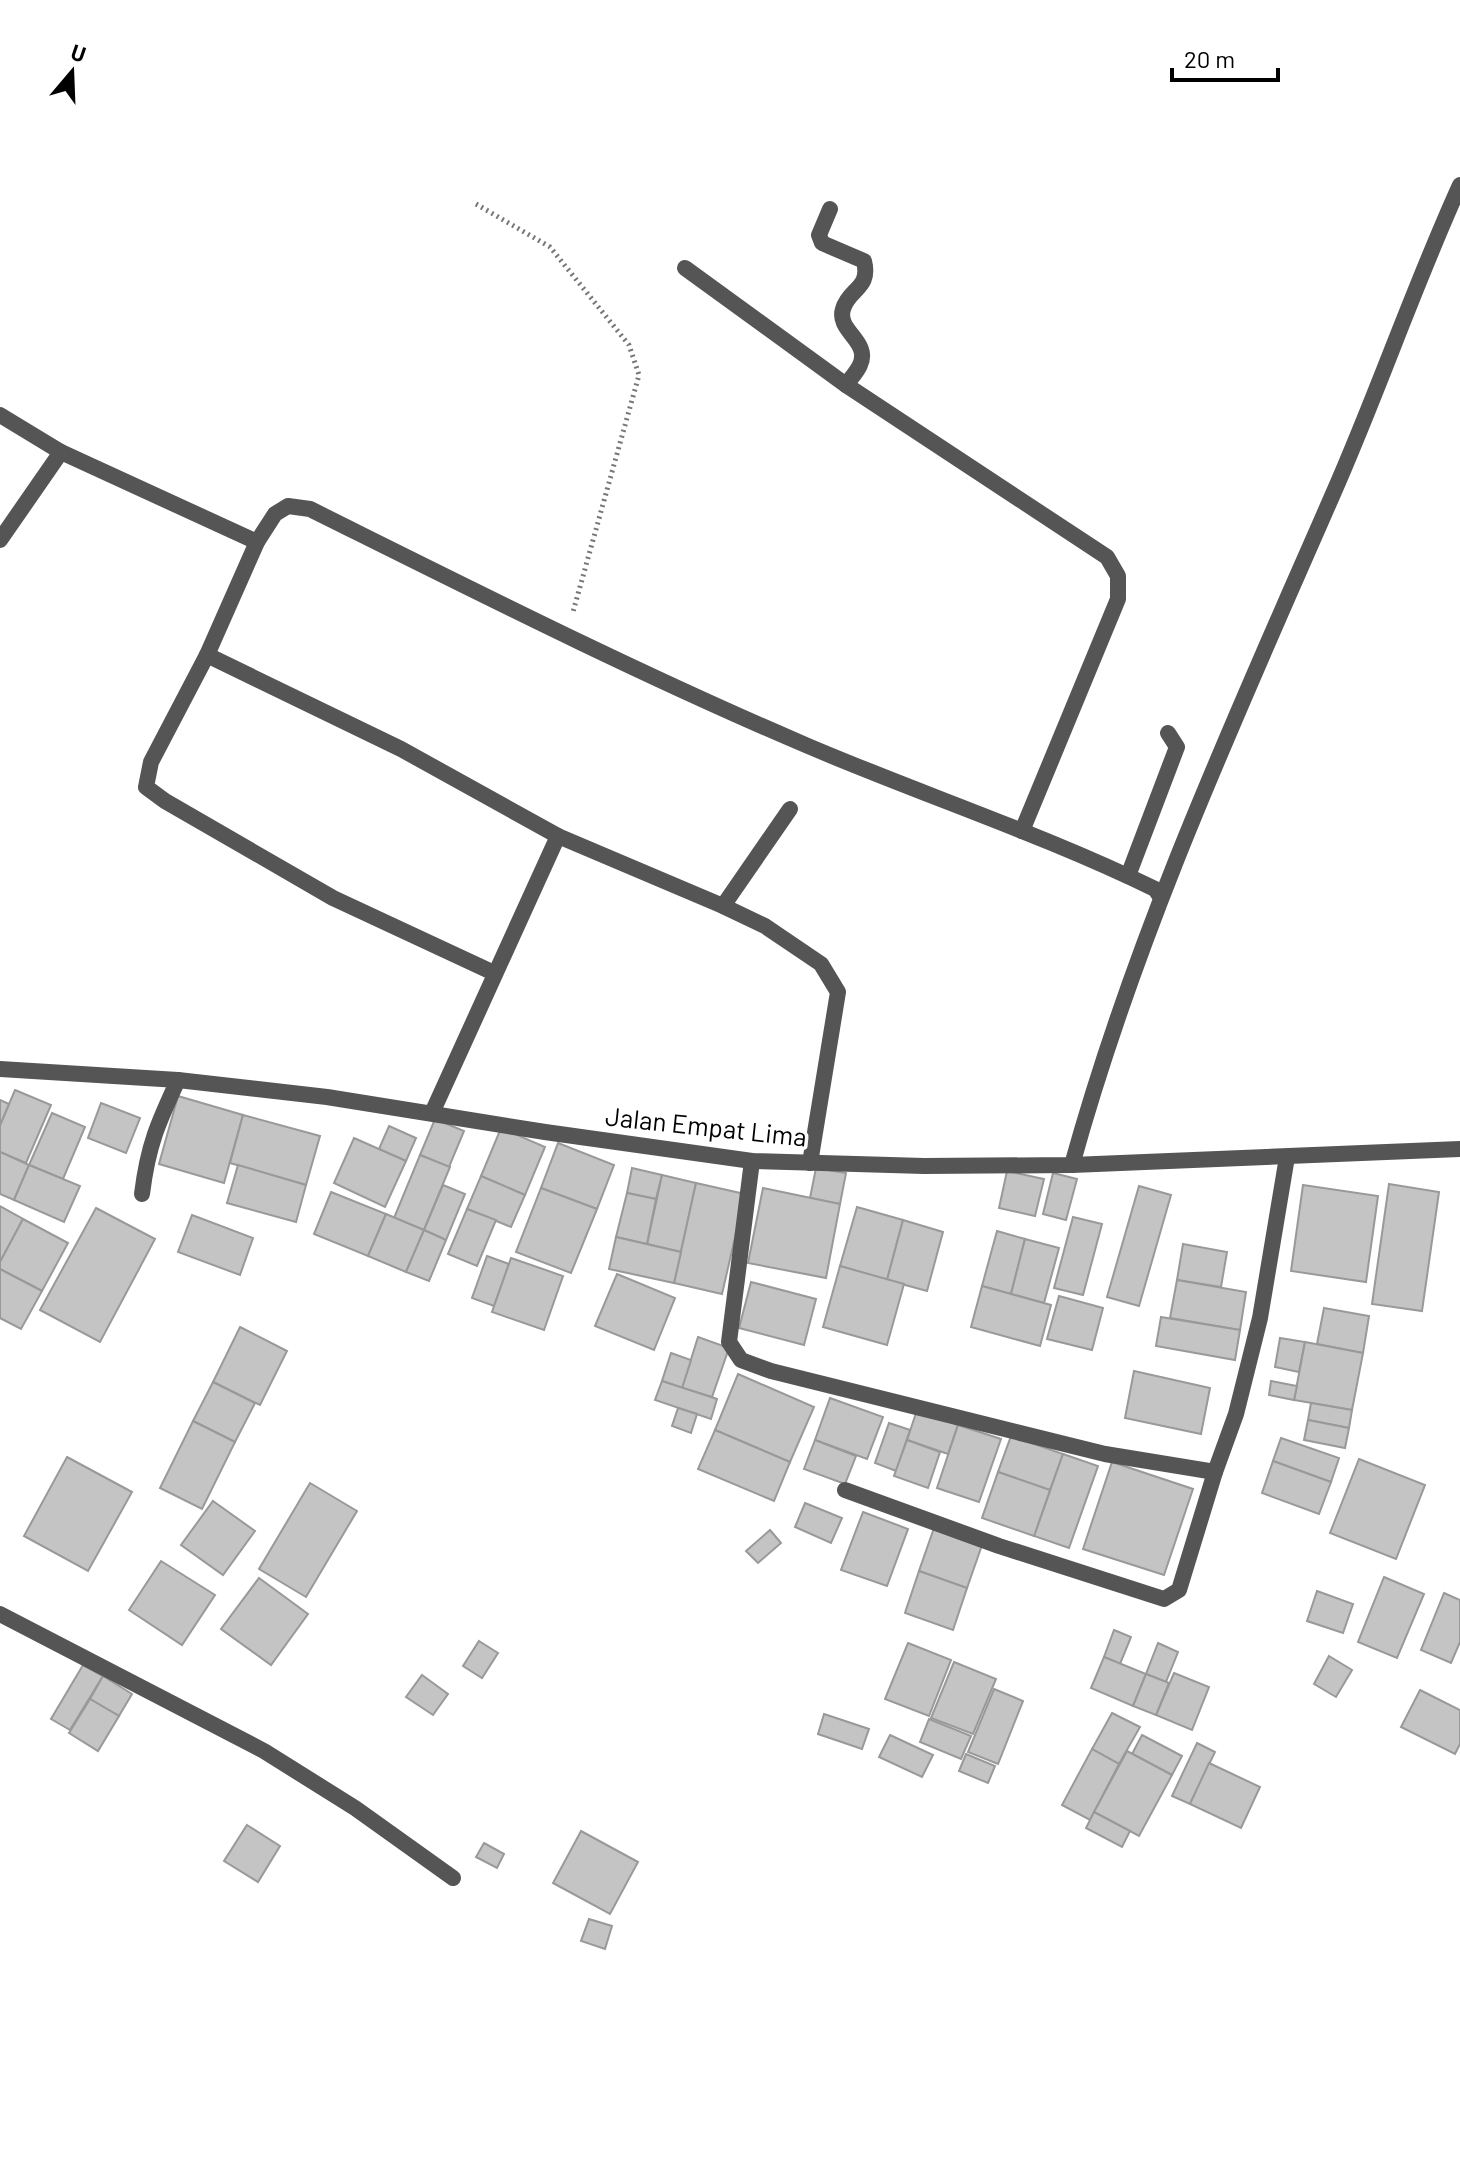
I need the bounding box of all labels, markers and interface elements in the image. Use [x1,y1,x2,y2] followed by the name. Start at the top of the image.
[32,32,112,112] north arrow
[1172,32,1278,82] scale bar
[68,38,90,67] text: U
[1184,44,1235,73] text: 20 m
[604,1100,808,1152] street label: Jalan Empat Lima

